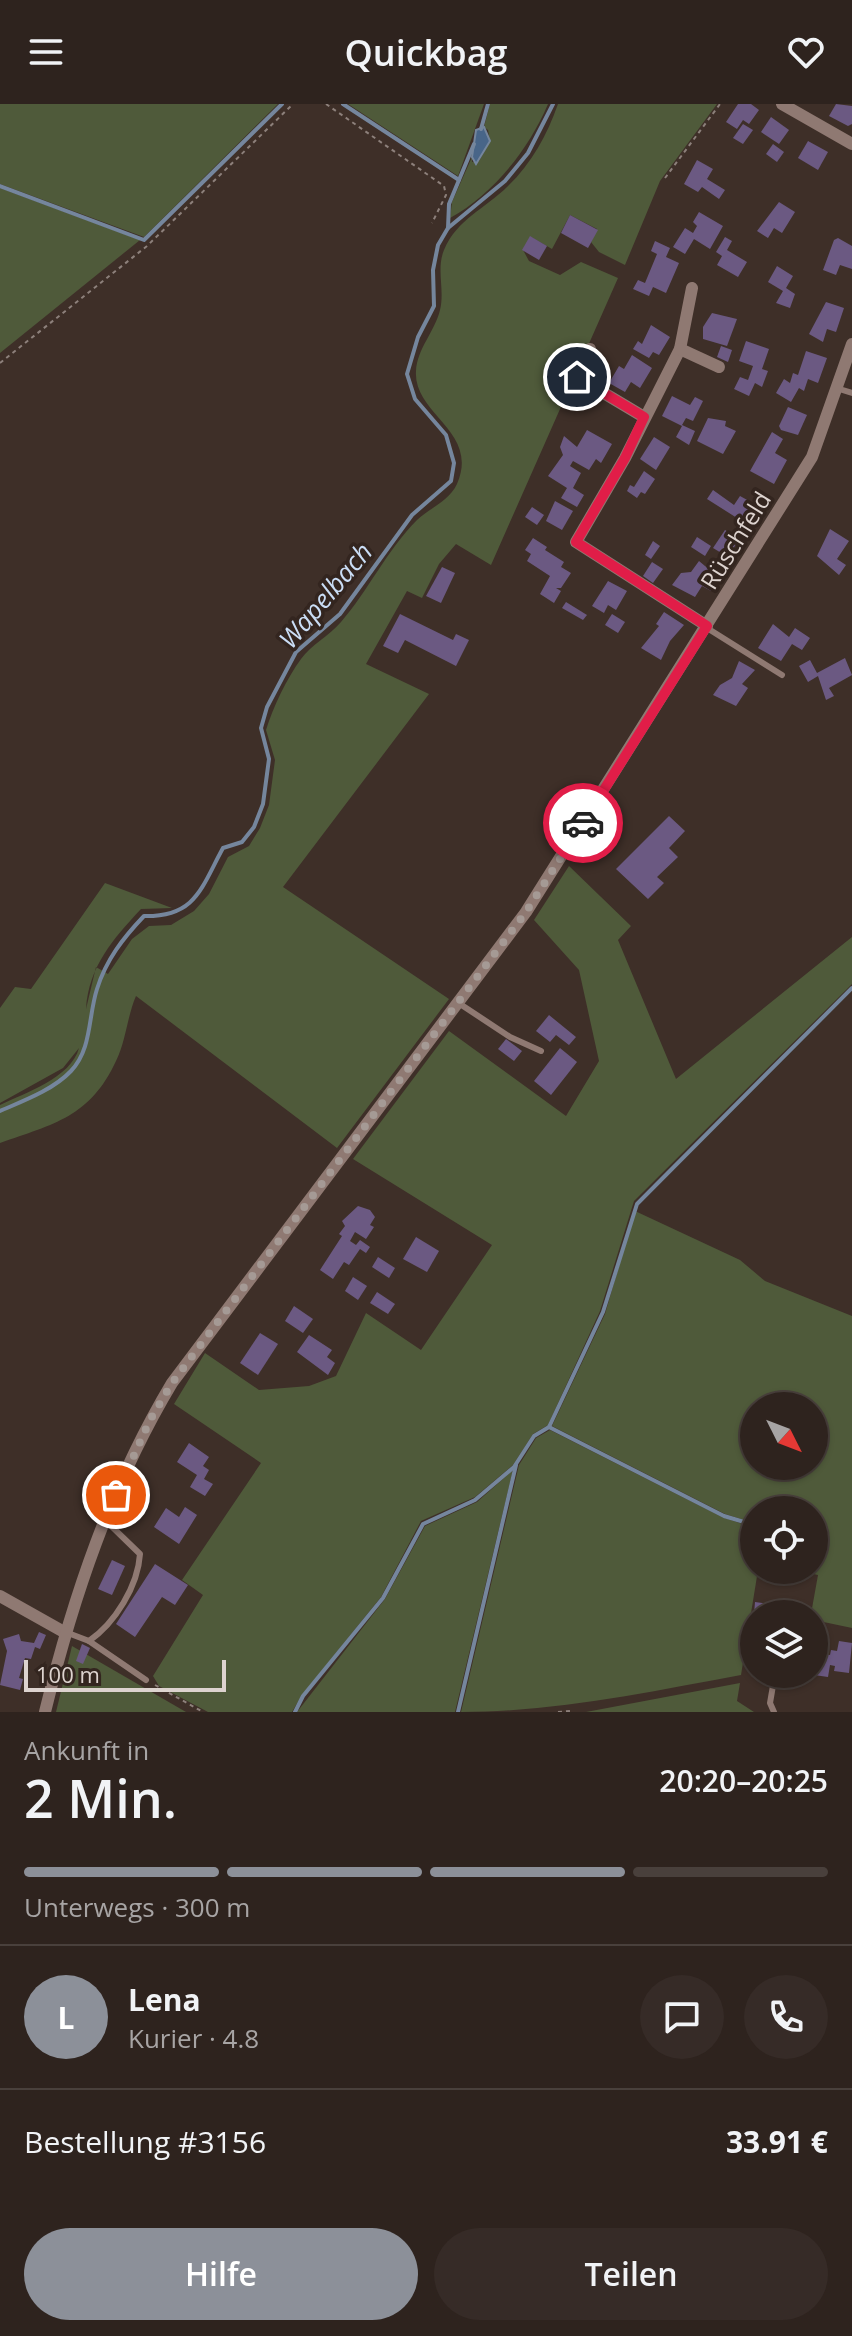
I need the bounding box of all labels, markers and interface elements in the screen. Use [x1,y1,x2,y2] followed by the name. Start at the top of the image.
[345,28,507,77] text: Quickbag
[24,30,68,74] icon: menu
[784,30,828,74] icon: heart
[543,343,611,411] pin
[555,355,599,399] icon: home
[692,485,778,595] street label: Rüschfeld
[270,534,380,656] water label: Wapelbach
[543,783,623,863] courier
[561,801,605,845] icon: car
[740,1392,828,1480] north arrow
[740,1392,828,1688] map controls
[82,1461,150,1529] pin
[94,1473,138,1517] icon: bag
[740,1496,828,1584] button: locate
[740,1600,828,1688] button: layers
[24,1656,226,1692] scale bar
[36,1659,100,1689] text: 100 m
[24,1732,149,1768] text: Ankunft in
[659,1760,828,1801] text: 20:20–20:25
[24,1762,177,1833] text: 2 Min.
[24,1889,250,1925] text: Unterwegs · 300 m
[640,1975,724,2059] button: chat
[744,1975,828,2059] button: phone
[128,1979,201,2020] text: Lena
[58,1997,74,2038] text: L
[128,2020,259,2056] text: Kurier · 4.8
[24,2121,266,2162] text: Bestellung #3156
[726,2121,828,2162] text: 33.91 €
[24,2228,418,2320] button: Hilfe
[434,2228,828,2320] button: Teilen

